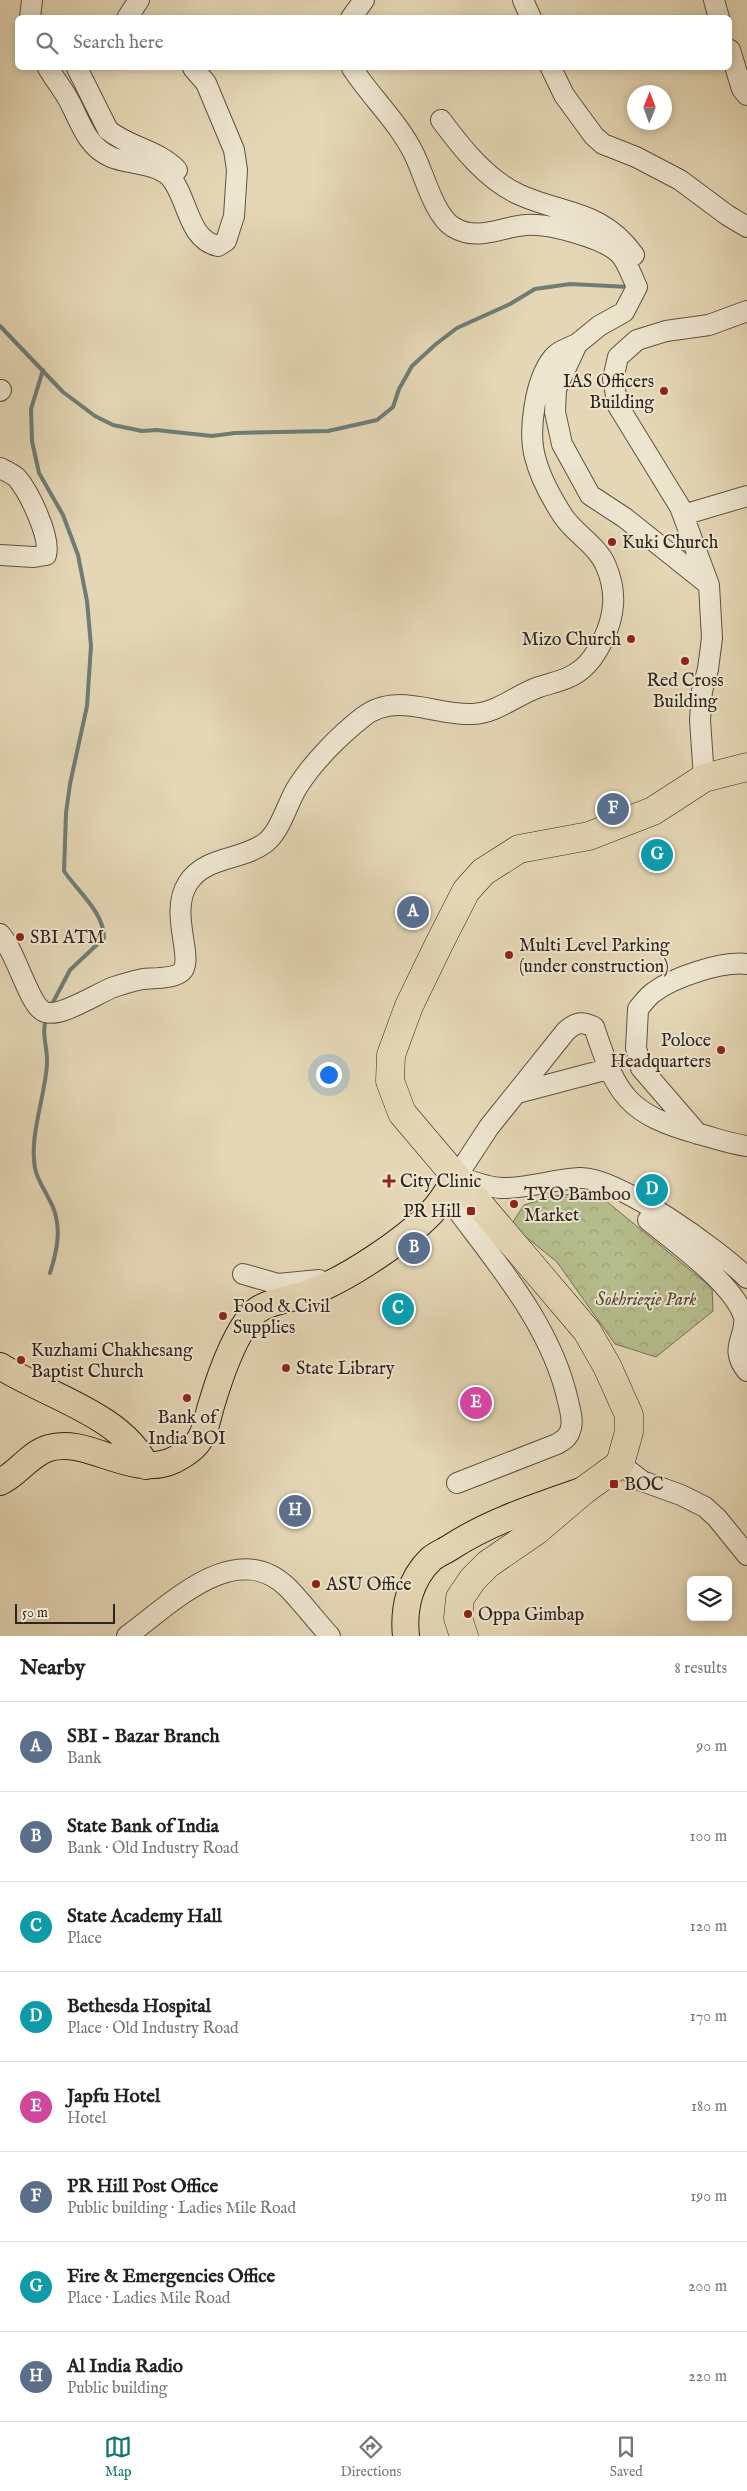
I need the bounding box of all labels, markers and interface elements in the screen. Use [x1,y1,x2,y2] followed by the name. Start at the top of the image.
[15,15,732,70] search box
[33,29,61,57] icon: search
[73,31,164,55] text: Search here
[627,85,672,130] north arrow
[563,371,654,415] place label: IAS Officers Building
[658,385,670,397] marker: IAS Officers Building
[622,532,719,555] place label: Kuki Church
[606,536,618,548] marker: Kuki Church
[522,629,621,652] place label: Mizo Church
[625,633,637,645] marker: Mizo Church
[679,655,691,667] marker: Red Cross Building
[646,670,724,714] place label: Red Cross Building
[597,790,629,828] pin: F
[641,836,673,874] pin: G
[397,893,429,931] pin: A
[30,927,105,950] place label: SBI ATM
[14,931,26,943] marker: SBI ATM
[519,935,670,979] place label: Multi Level Parking (under construction)
[503,949,515,961] marker: Multi Level Parking (under construction)
[610,1030,711,1074] place label: Poloce Headquarters
[715,1044,727,1056] marker: Poloce Headquarters
[316,1062,342,1088] your location
[400,1171,481,1194] place label: City Clinic
[636,1171,668,1209] pin: D
[382,1174,396,1188] marker: City Clinic
[524,1184,631,1228] place label: TYO Bamboo Market
[508,1198,520,1210] marker: TYO Bamboo Market
[403,1201,461,1224] place label: PR Hill
[465,1205,477,1217] marker: PR Hill
[398,1229,430,1267] pin: B
[596,1289,696,1312] park label: Sokhriezie Park
[382,1290,414,1328] pin: C
[233,1296,330,1340] place label: Food & Civil Supplies
[217,1310,229,1322] marker: Food & Civil Supplies
[31,1340,193,1384] place label: Kuzhami Chakhesang Baptist Church
[15,1354,27,1366] marker: Kuzhami Chakhesang Baptist Church
[296,1358,395,1381] place label: State Library
[280,1362,292,1374] marker: State Library
[460,1384,492,1422] pin: E
[181,1392,193,1404] marker: Bank of India BOI
[148,1407,226,1451] place label: Bank of India BOI
[624,1474,664,1497] place label: BOC
[608,1478,620,1490] marker: BOC
[279,1492,311,1530] pin: H
[325,1574,412,1597] place label: ASU Office
[687,1576,732,1621] map controls
[687,1576,732,1621] button: layers
[310,1578,322,1590] marker: ASU Office
[15,1601,115,1624] scale bar
[22,1604,48,1622] text: 50 m
[478,1604,585,1627] place label: Oppa Gimbap
[462,1608,474,1620] marker: Oppa Gimbap
[20,1655,85,1682] text: Nearby
[675,1659,727,1679] text: 8 results
[67,1725,220,1749] text: SBI - Bazar Branch
[31,1737,41,1757] text: A
[696,1737,727,1757] text: 90 m
[67,1749,102,1769] text: Bank
[67,1815,219,1839] text: State Bank of India
[31,1827,41,1847] text: B
[690,1827,727,1847] text: 100 m
[67,1839,238,1859] text: Bank · Old Industry Road
[67,1905,222,1929] text: State Academy Hall
[30,1917,42,1937] text: C
[690,1917,727,1937] text: 120 m
[67,1929,102,1949] text: Place
[67,1995,211,2019] text: Bethesda Hospital
[30,2007,42,2027] text: D
[690,2007,727,2027] text: 170 m
[67,2019,239,2039] text: Place · Old Industry Road
[67,2085,160,2109] text: Japfu Hotel
[30,2097,42,2117] text: E
[691,2097,727,2117] text: 180 m
[67,2109,106,2129] text: Hotel
[67,2175,218,2199] text: PR Hill Post Office
[31,2187,41,2207] text: F
[690,2187,727,2207] text: 190 m
[67,2199,296,2219] text: Public building · Ladies Mile Road
[67,2265,275,2289] text: Fire & Emergencies Office
[30,2277,42,2297] text: G
[688,2277,727,2297] text: 200 m
[67,2289,230,2309] text: Place · Ladies Mile Road
[67,2355,183,2379] text: Al India Radio
[29,2367,43,2387] text: H
[688,2367,727,2387] text: 220 m
[67,2379,167,2399] text: Public building
[104,2433,132,2481] tab: Map
[340,2433,401,2481] tab: Directions
[610,2433,643,2481] tab: Saved

